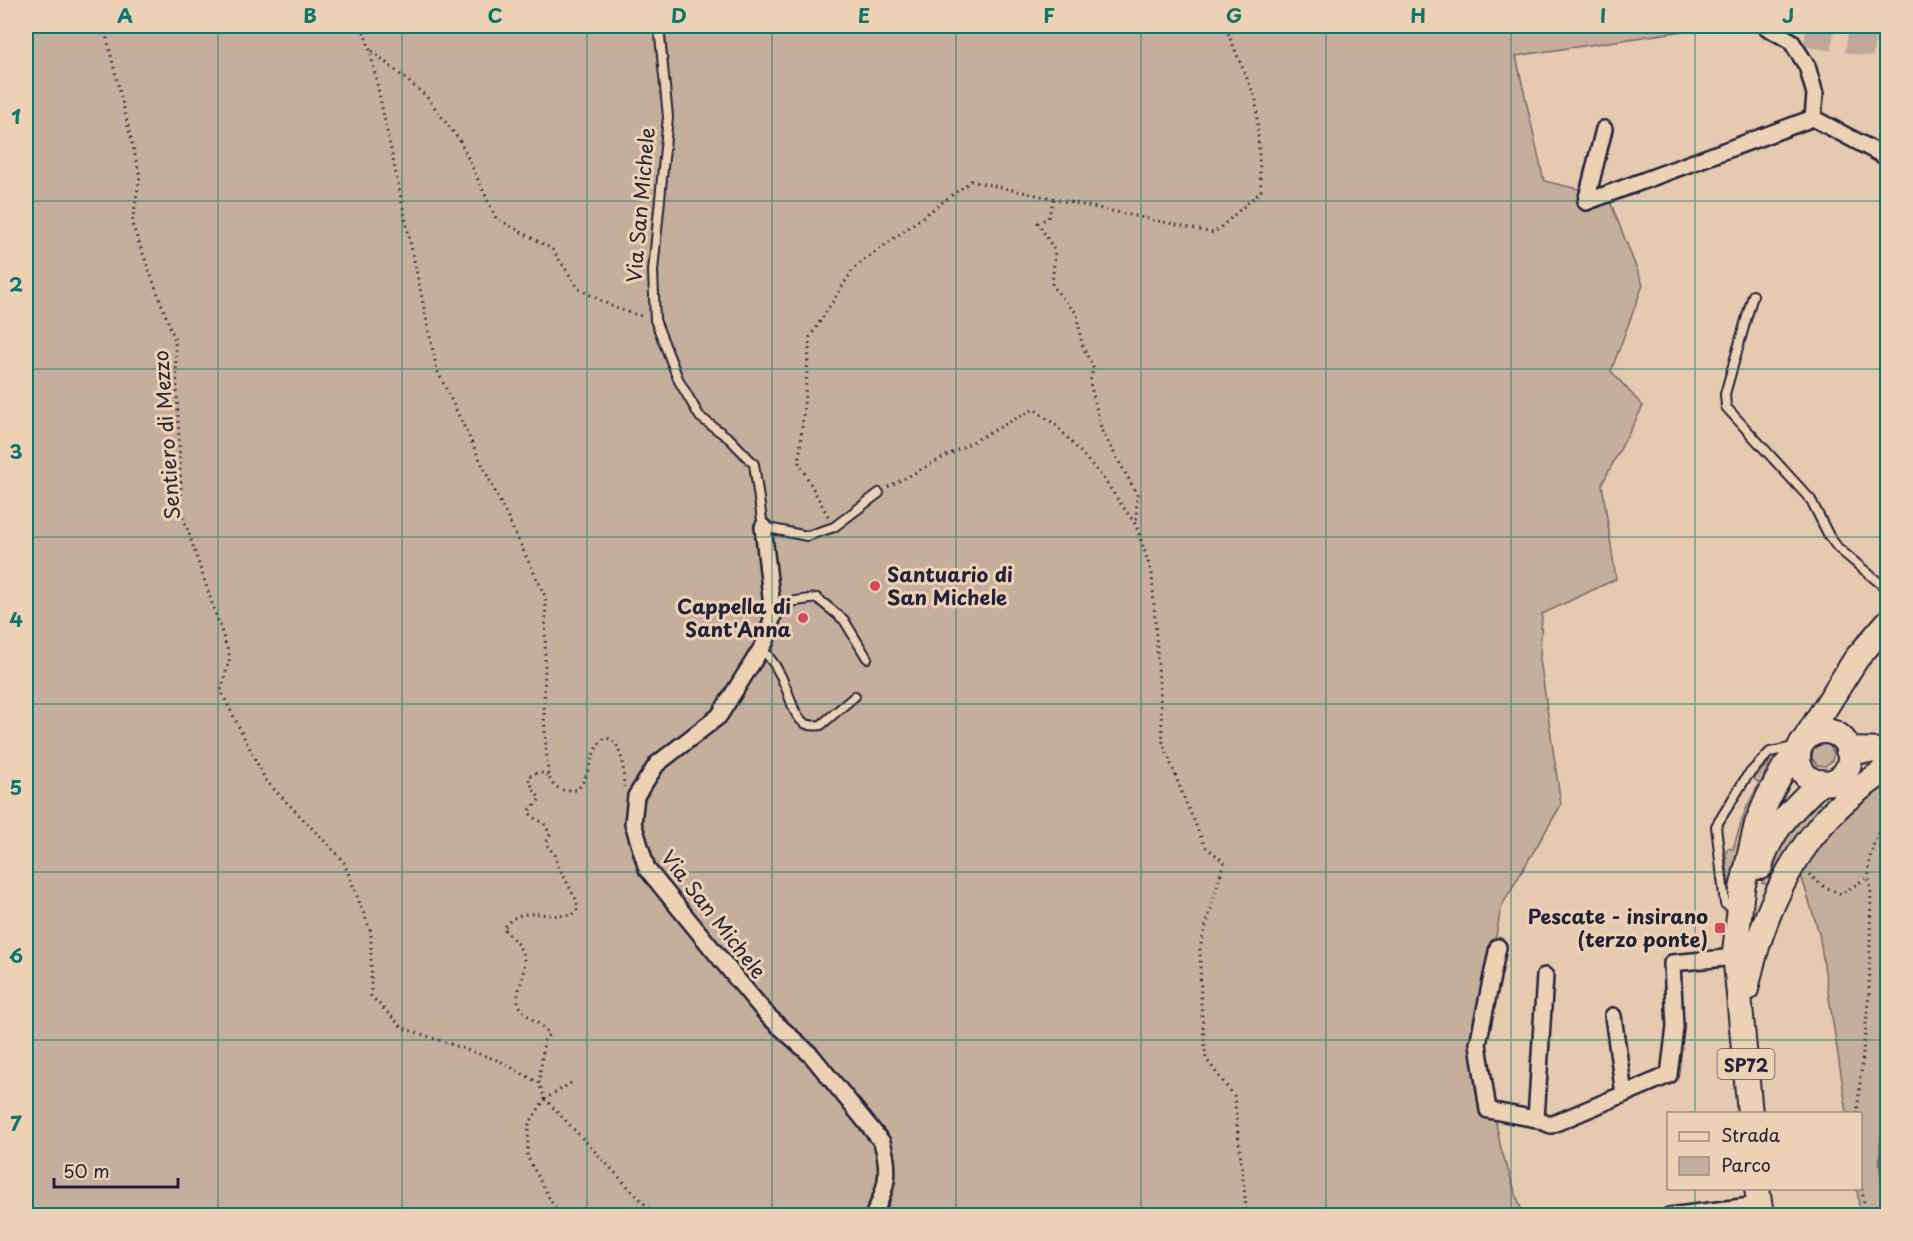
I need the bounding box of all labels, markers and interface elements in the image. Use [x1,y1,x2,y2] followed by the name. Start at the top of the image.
[117,0,133,30] text: A
[303,0,317,30] text: B
[487,0,503,30] text: C
[671,0,687,30] text: D
[858,0,870,30] text: E
[1043,0,1055,30] text: F
[1226,0,1242,30] text: G
[1410,0,1426,30] text: H
[1600,0,1606,30] text: I
[1782,0,1794,30] text: J
[11,101,21,131] text: 1
[618,126,662,284] street label: Via San Michele
[9,269,23,299] text: 2
[145,349,187,521] street label: Sentiero di Mezzo
[9,436,23,466] text: 3
[887,559,1013,612] place label: Santuario di San Michele
[868,579,882,593] marker: Santuario di San Michele
[677,591,791,644] place label: Cappella di Sant'Anna
[9,604,23,634] text: 4
[796,611,810,625] marker: Cappella di Sant'Anna
[10,772,22,802] text: 5
[654,843,774,985] street label: Via San Michele
[1528,901,1708,954] place label: Pescate - insirano (terzo ponte)
[1713,921,1727,935] marker: Pescate - insirano (terzo ponte)
[9,940,23,970] text: 6
[1718,1049,1774,1079] road number: SP72
[10,1108,22,1138] text: 7
[1667,1112,1862,1190] legend
[1721,1121,1781,1148] text: Strada
[54,1151,178,1189] scale bar
[1721,1151,1771,1178] text: Parco
[63,1157,110,1184] text: 50 m

